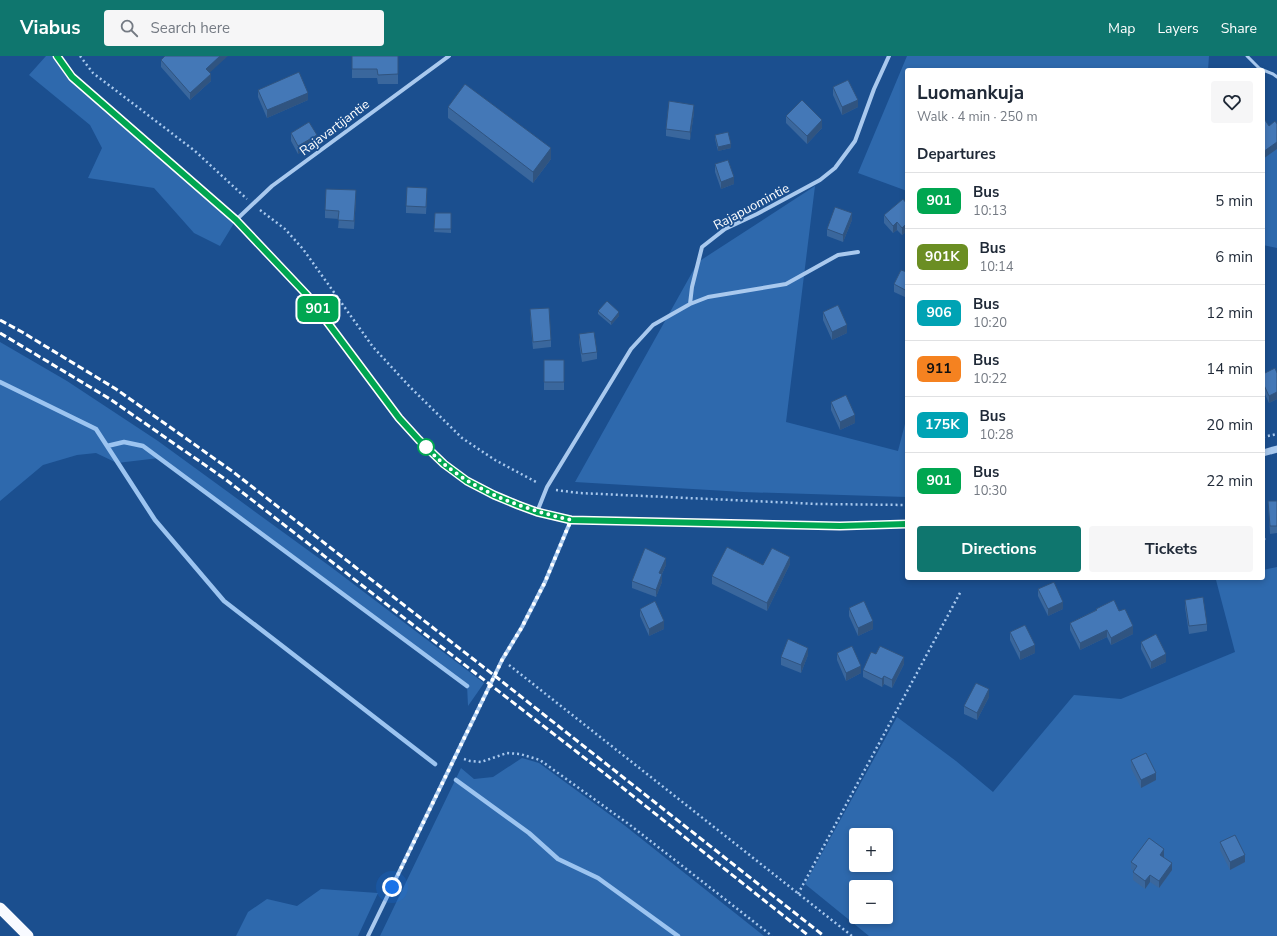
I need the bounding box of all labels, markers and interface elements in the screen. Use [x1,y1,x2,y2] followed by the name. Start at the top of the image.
[104,10,384,46] search box
[20,15,80,41] text: Viabus
[118,17,140,39] icon: search
[150,18,230,38] text: Search here
[1108,19,1135,38] text: Map
[1157,19,1199,38] text: Layers
[1221,19,1257,38] text: Share
[917,80,1024,106] text: Luomankuja
[1211,81,1253,123] button: heart
[296,95,373,160] street label: Rajavartijantie
[917,108,1038,126] text: Walk · 4 min · 250 m
[917,144,996,164] text: Departures
[710,179,793,234] street label: Rajapuomintie
[973,182,999,202] text: Bus
[926,191,952,210] text: 901
[1215,191,1253,211] text: 5 min
[973,202,1007,220] text: 10:13
[980,238,1006,258] text: Bus
[925,247,960,266] text: 901K
[1215,247,1253,267] text: 6 min
[980,258,1014,276] text: 10:14
[973,294,999,314] text: Bus
[295,296,341,322] line badge: 901
[305,299,331,318] text: 901
[926,303,952,322] text: 906
[1206,303,1253,323] text: 12 min
[973,314,1007,332] text: 10:20
[973,350,999,370] text: Bus
[926,359,952,378] text: 911
[1206,359,1253,379] text: 14 min
[973,370,1007,388] text: 10:22
[980,406,1006,426] text: Bus
[925,415,960,434] text: 175K
[1206,415,1253,435] text: 20 min
[980,426,1014,444] text: 10:28
[417,438,435,456] unlabelled marker
[973,462,999,482] text: Bus
[926,471,952,490] text: 901
[1206,471,1253,491] text: 22 min
[973,482,1007,500] text: 10:30
[917,526,1081,572] button: Directions
[1089,526,1253,572] button: Tickets
[849,828,893,924] map controls
[849,828,893,872] button: +
[382,877,402,897] your location
[849,880,893,924] button: −

